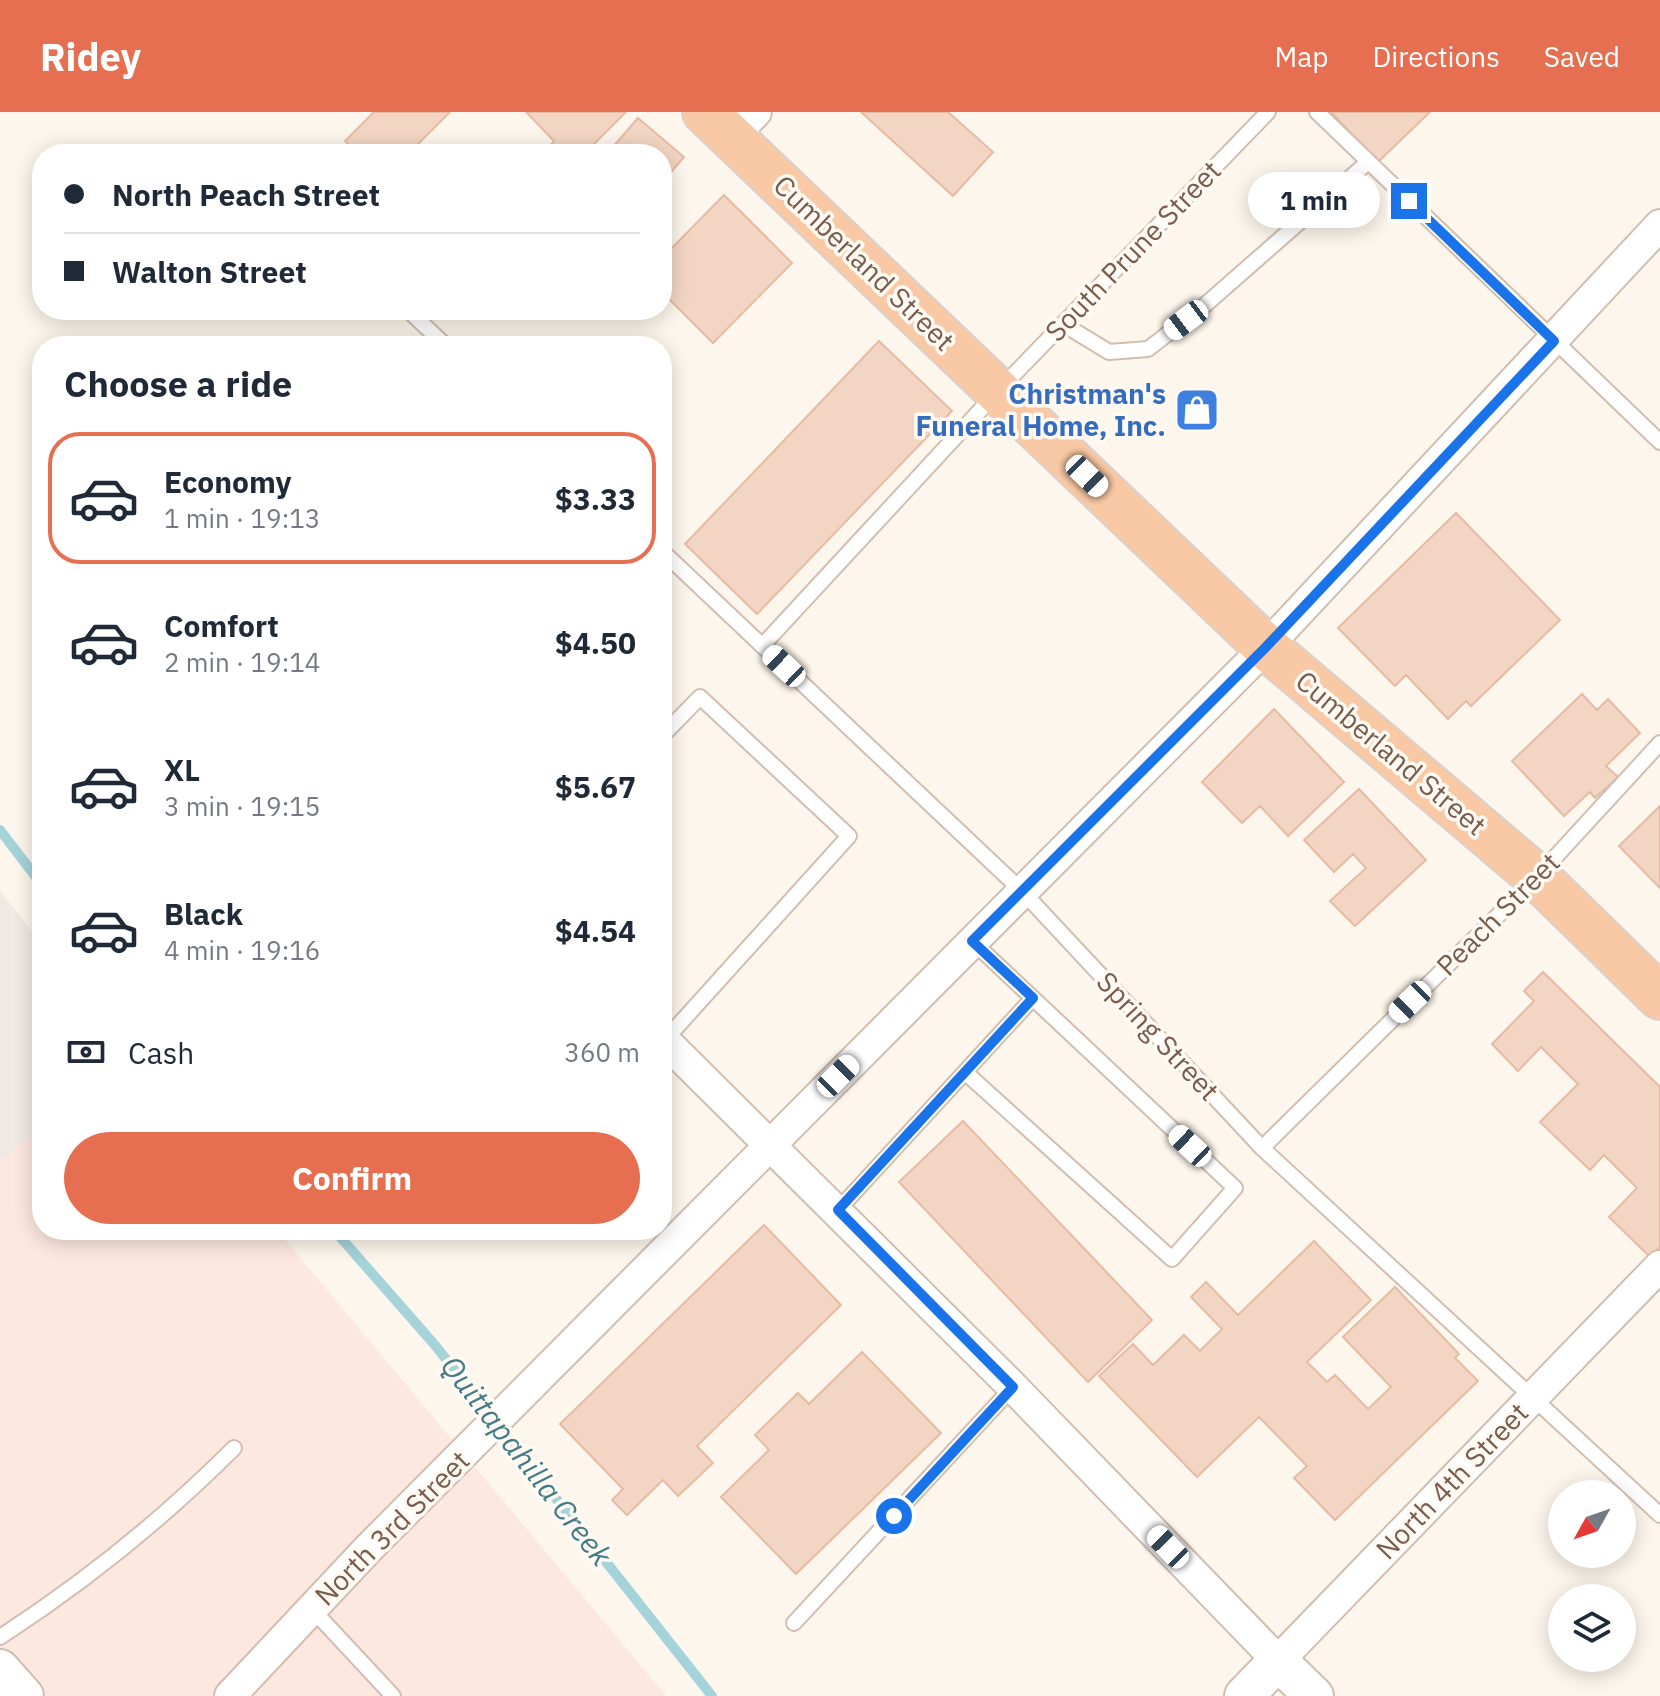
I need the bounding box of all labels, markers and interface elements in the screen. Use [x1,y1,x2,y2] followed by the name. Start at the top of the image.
[40,32,141,81] text: Ridey
[1274,38,1328,75] text: Map
[1372,38,1500,75] text: Directions
[1544,38,1620,75] text: Saved
[1037,152,1229,349] street label: South Prune Street
[766,167,963,359] street label: Cumberland Street
[1249,173,1381,229] callout: 1 min
[112,175,380,214] text: North Peach Street
[1280,183,1348,217] text: 1 min
[1391,183,1427,219] route end
[112,252,307,291] text: Walton Street
[1160,296,1212,344] car
[64,360,292,407] text: Choose a ride
[916,375,1166,444] place label: Christman's Funeral Home, Inc.
[1173,386,1221,434] shop icon: Christman's Funeral Home, Inc.
[1061,451,1113,501] car
[68,462,140,534] icon: car
[164,462,292,501] text: Economy
[555,479,636,518] text: $3.33
[164,501,320,535] text: 1 min · 19:13
[68,606,140,678] icon: car
[164,606,279,645] text: Comfort
[555,623,636,662] text: $4.50
[758,641,810,691] car
[164,645,320,679] text: 2 min · 19:14
[1288,662,1494,843] street label: Cumberland Street
[68,750,140,822] icon: car
[164,750,200,789] text: XL
[555,767,636,806] text: $5.67
[164,789,320,823] text: 3 min · 19:15
[1428,844,1567,983] street label: Peach Street
[68,894,140,966] icon: car
[164,894,243,933] text: Black
[555,911,636,950] text: $4.54
[164,933,320,967] text: 4 min · 19:16
[1089,963,1228,1108] street label: Spring Street
[1384,977,1436,1027] car
[64,1030,108,1074] icon: cash
[128,1033,194,1072] text: Cash
[564,1035,640,1069] text: 360 m
[813,1051,863,1101] car
[1164,1121,1216,1171] car
[64,1132,640,1224] button: Confirm
[433,1347,622,1573] water label: Quittapahilla Creek
[1367,1394,1536,1567] street label: North 4th Street
[306,1442,477,1613] street label: North 3rd Street
[1548,1480,1636,1568] north arrow
[1548,1480,1636,1672] map controls
[876,1498,912,1534] route start
[1143,1521,1193,1573] car
[1548,1584,1636,1672] button: layers

